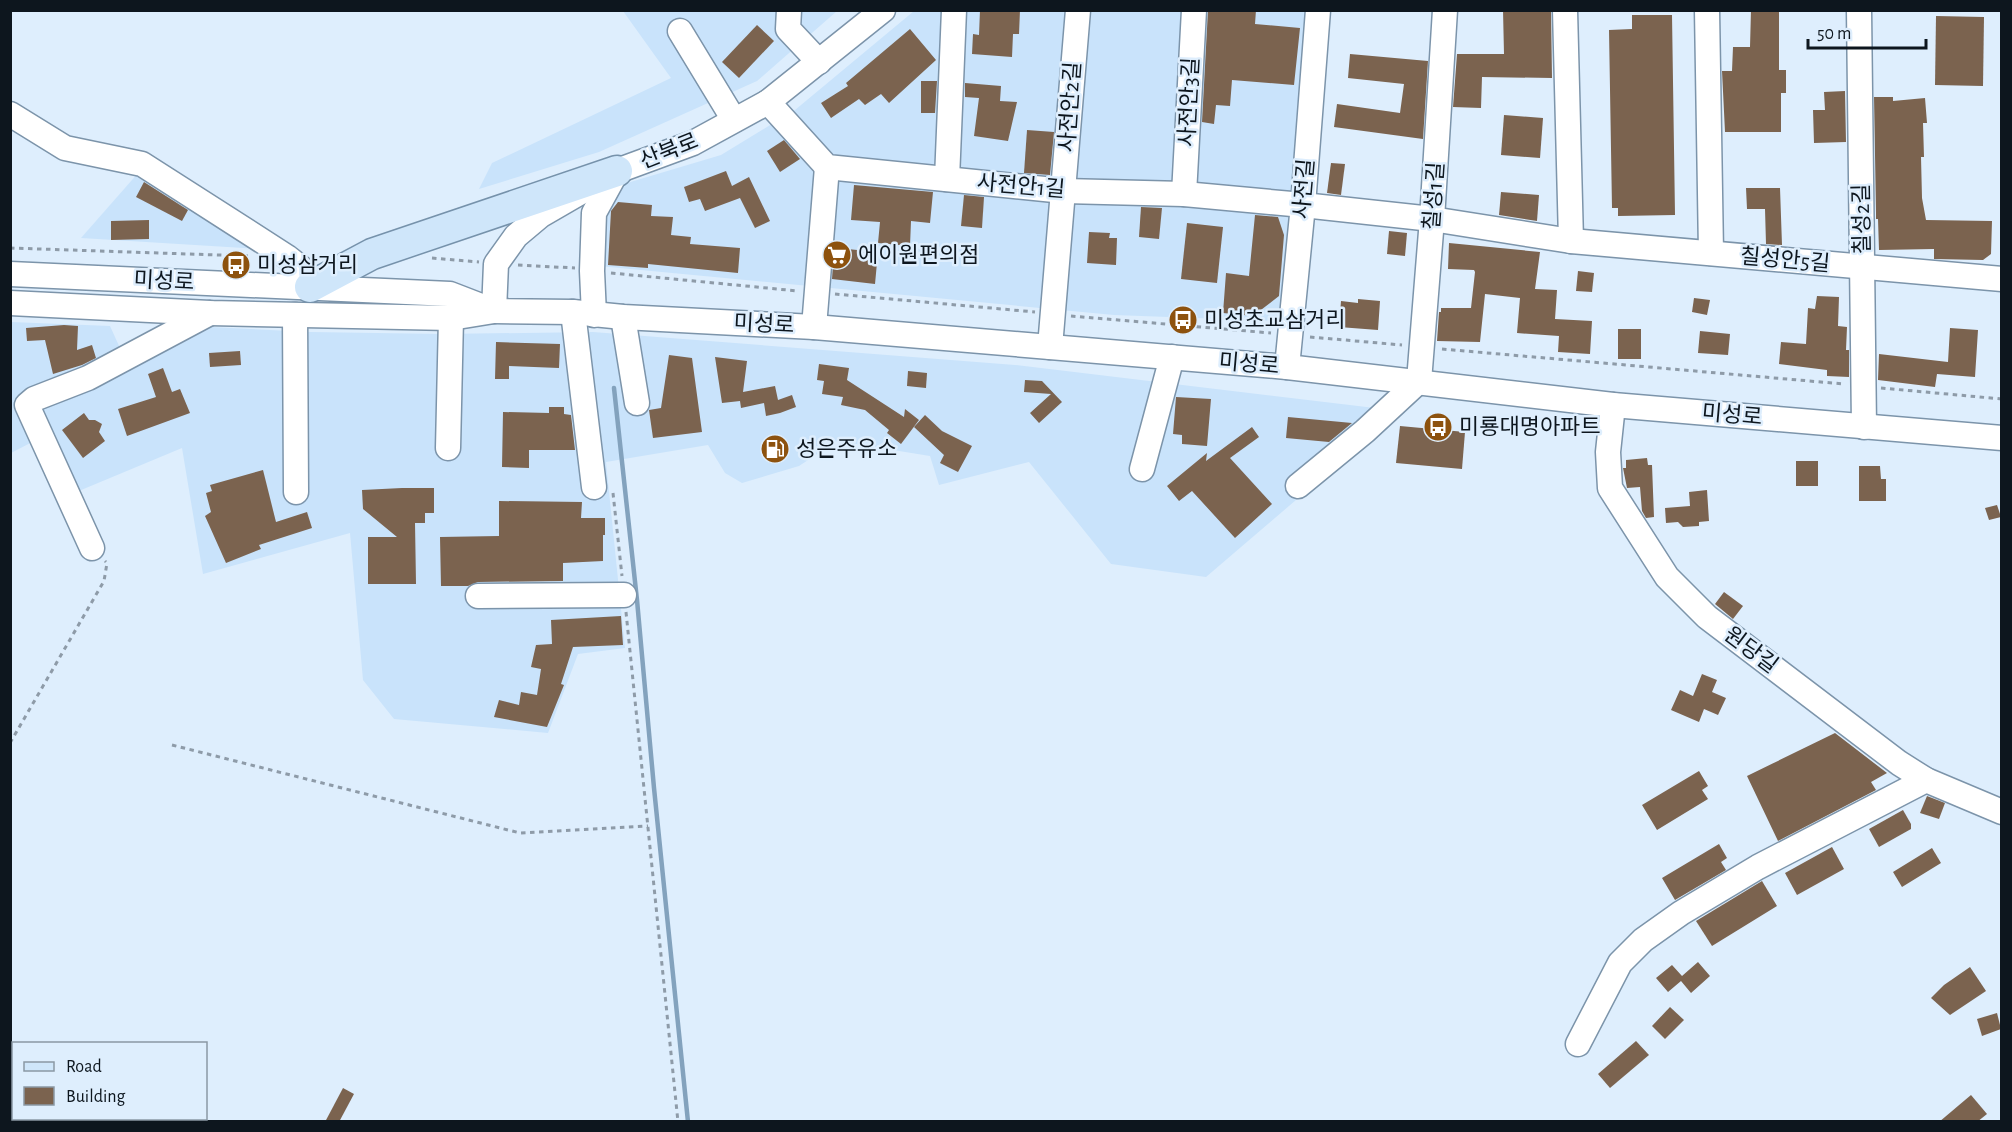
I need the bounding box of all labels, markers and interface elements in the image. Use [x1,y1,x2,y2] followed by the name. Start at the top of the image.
[1808,12,1926,50] scale bar
[1817,25,1851,43] text: 50 m
[1175,56,1202,148] street label: 사전안3길
[1055,61,1084,153] street label: 사전안2길
[636,128,701,173] street label: 산북로
[1289,158,1318,220] street label: 사전길
[1420,161,1447,231] street label: 칠성1길
[976,170,1066,201] street label: 사전안1길
[1849,183,1874,255] street label: 칠성2길
[821,239,853,271] supermarket icon: 에이원편의점
[858,243,979,266] place label: 에이원편의점
[1739,244,1831,275] street label: 칠성안5길
[220,249,252,281] bus stop icon: 미성삼거리
[257,253,358,276] place label: 미성삼거리
[133,267,195,294] street label: 미성로
[1167,304,1199,336] bus stop icon: 미성초교삼거리
[1204,308,1346,331] place label: 미성초교삼거리
[733,310,795,337] street label: 미성로
[1218,349,1280,378] street label: 미성로
[1701,400,1763,429] street label: 미성로
[1422,411,1454,443] bus stop icon: 미룡대명아파트
[1459,415,1601,438] place label: 미룡대명아파트
[759,433,791,465] fuel station icon: 성은주유소
[796,437,897,460] place label: 성은주유소
[1720,622,1782,677] street label: 원당길
[12,1042,207,1120] legend
[66,1058,102,1076] text: Road
[66,1088,126,1106] text: Building

